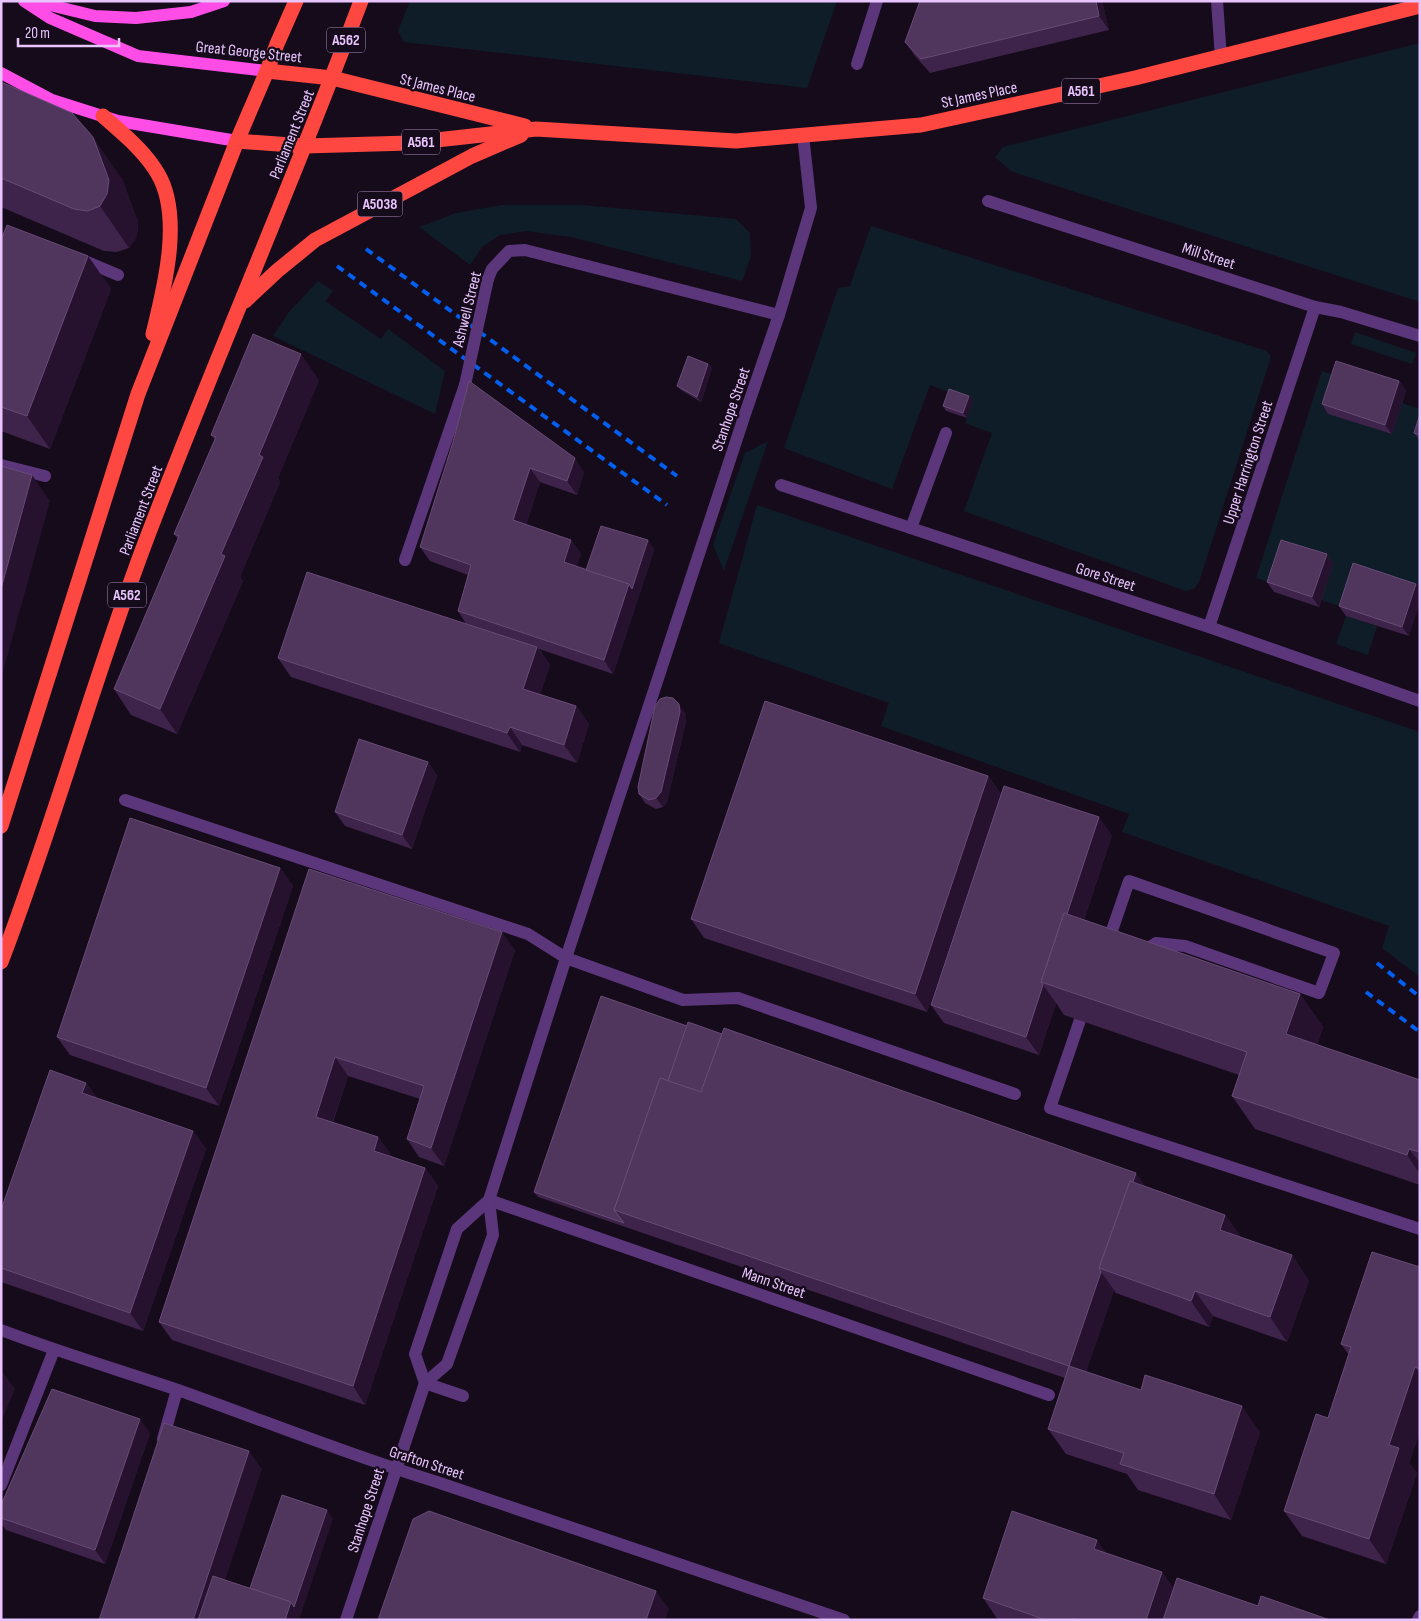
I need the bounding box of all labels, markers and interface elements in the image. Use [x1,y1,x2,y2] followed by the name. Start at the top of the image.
[18,15,119,47] scale bar
[25,24,50,43] text: 20 m
[327,28,365,52] road number: A562
[195,37,303,68] street label: Great George Street
[398,70,477,107] street label: St James Place
[939,78,1019,113] street label: St James Place
[1062,78,1100,104] road number: A561
[266,87,319,182] street label: Parliament Street
[402,130,440,154] road number: A561
[358,192,402,216] road number: A5038
[1180,239,1238,274] street label: Mill Street
[449,270,486,350] street label: Ashwell Street
[708,365,755,454] street label: Stanhope Street
[1219,398,1277,527] street label: Upper Harrington Street
[116,463,167,558] street label: Parliament Street
[1073,559,1138,596] street label: Gore Street
[108,582,146,608] road number: A562
[739,1264,808,1303] street label: Mann Street
[387,1442,467,1484] street label: Grafton Street
[344,1466,389,1555] street label: Stanhope Street

